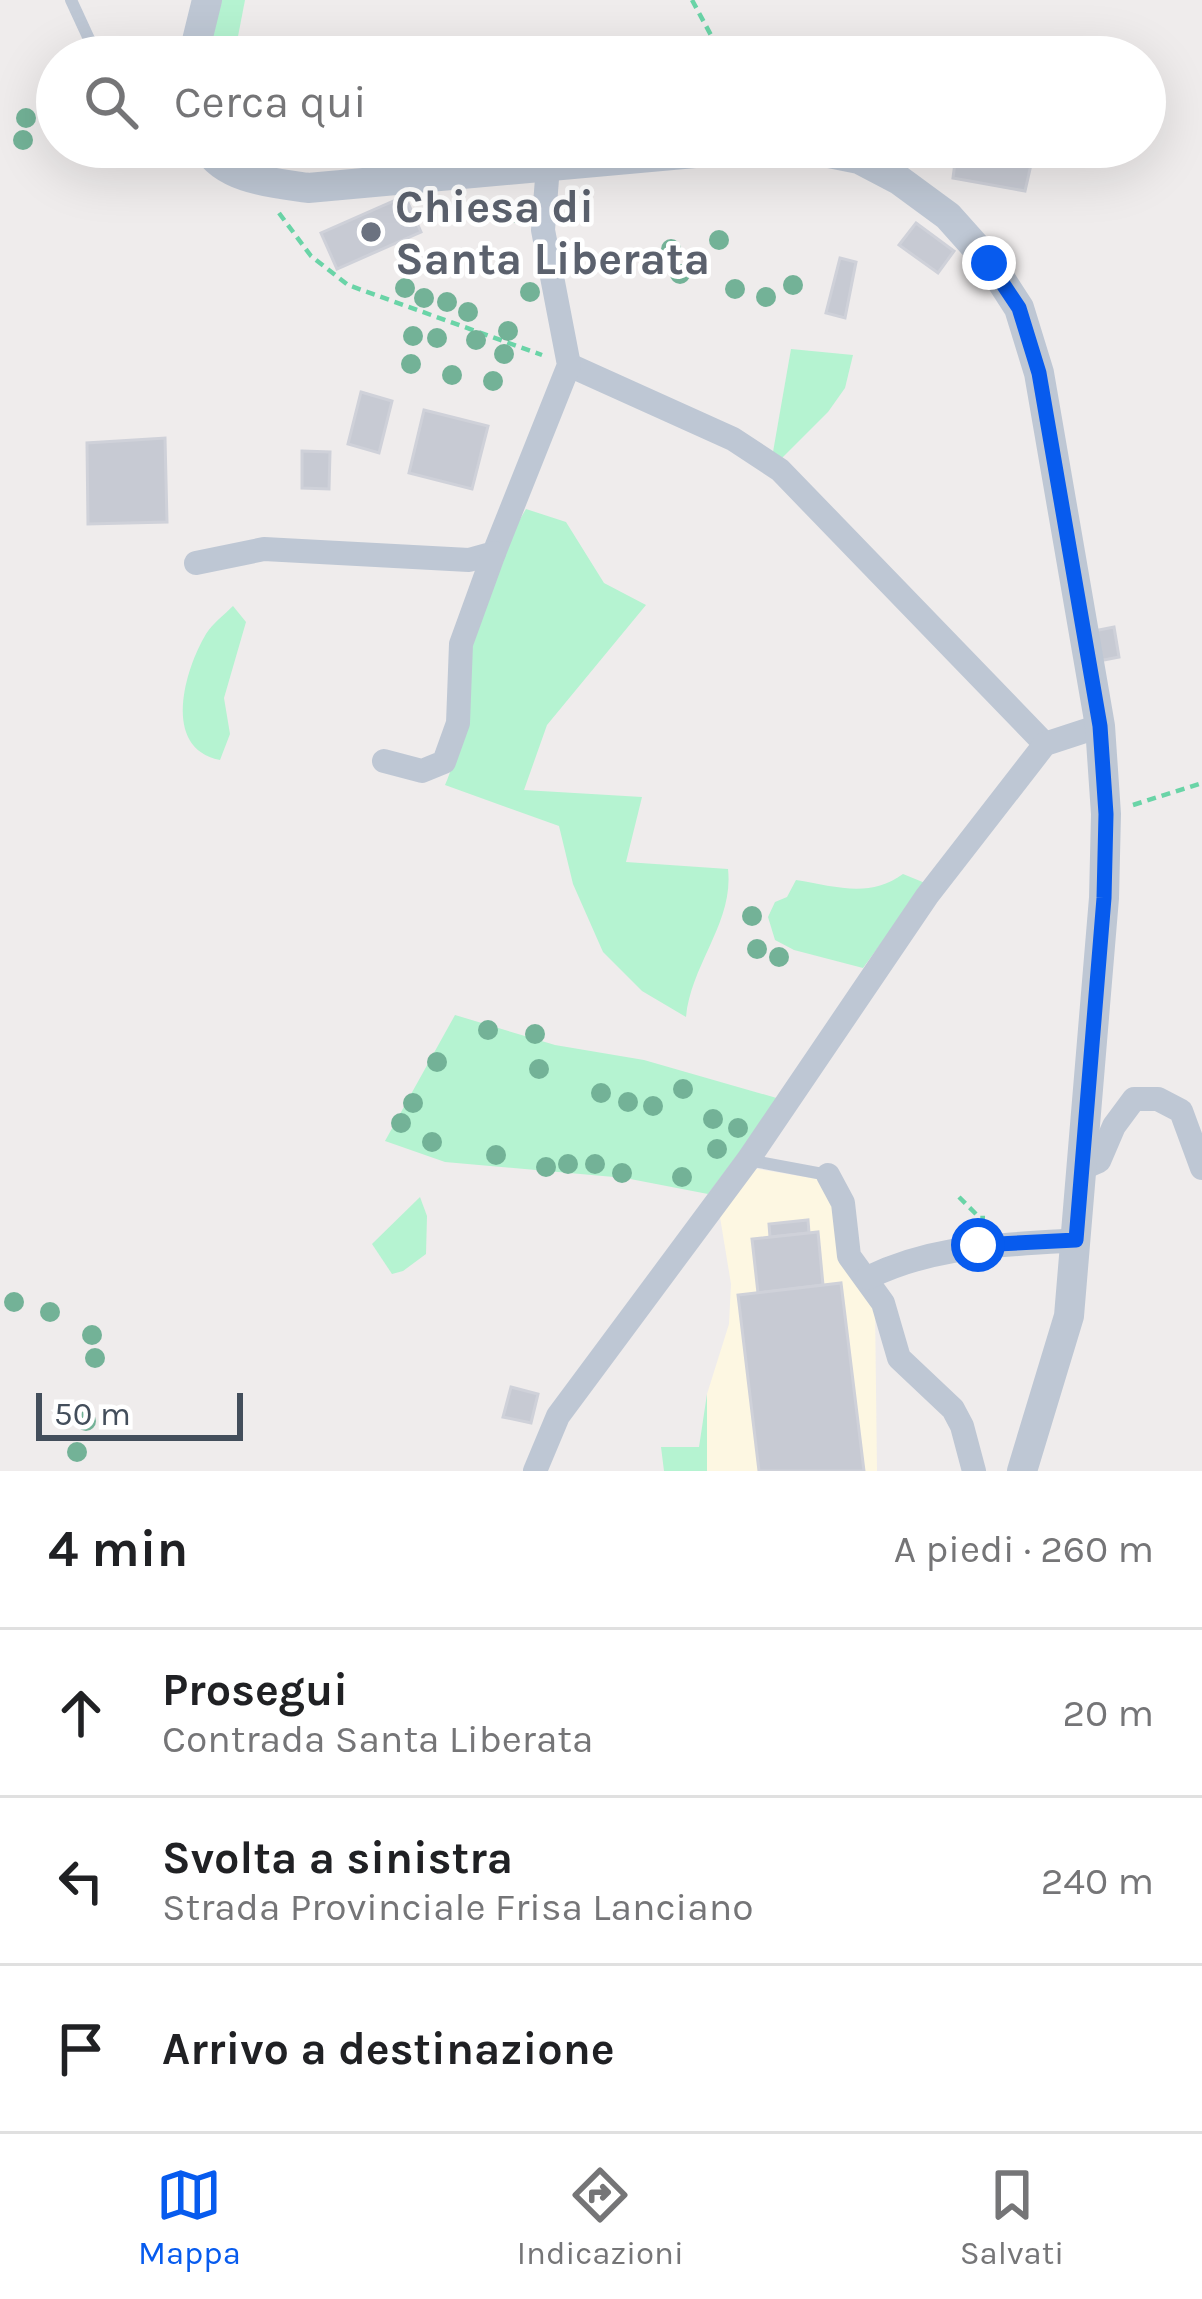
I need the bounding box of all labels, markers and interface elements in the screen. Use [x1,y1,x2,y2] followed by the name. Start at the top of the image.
[36,36,1166,168] search box
[78,69,144,135] icon: search
[174,76,367,128] text: Cerca qui
[395,181,710,285] place label: Chiesa di Santa Liberata
[358,219,384,245] marker: Chiesa di Santa Liberata
[962,236,1016,290] route end
[951,1218,1005,1272] route start
[36,1387,243,1440] scale bar
[54,1395,131,1433] text: 50 m
[48,1519,188,1579] text: 4 min
[894,1526,1154,1572] text: A piedi · 260 m
[162,1664,348,1716] text: Prosegui
[48,1680,114,1746] icon: ahead
[1063,1690,1154,1736] text: 20 m
[162,1716,594,1762] text: Contrada Santa Liberata
[162,1832,513,1884] text: Svolta a sinistra
[48,1848,114,1914] icon: left
[1041,1858,1154,1904] text: 240 m
[162,1884,754,1930] text: Strada Provinciale Frisa Lanciano
[48,2016,114,2082] icon: arrive
[162,2023,615,2075] text: Arrivo a destinazione
[138,2162,241,2272] tab: Mappa
[517,2162,684,2272] tab: Indicazioni
[960,2162,1064,2272] tab: Salvati

